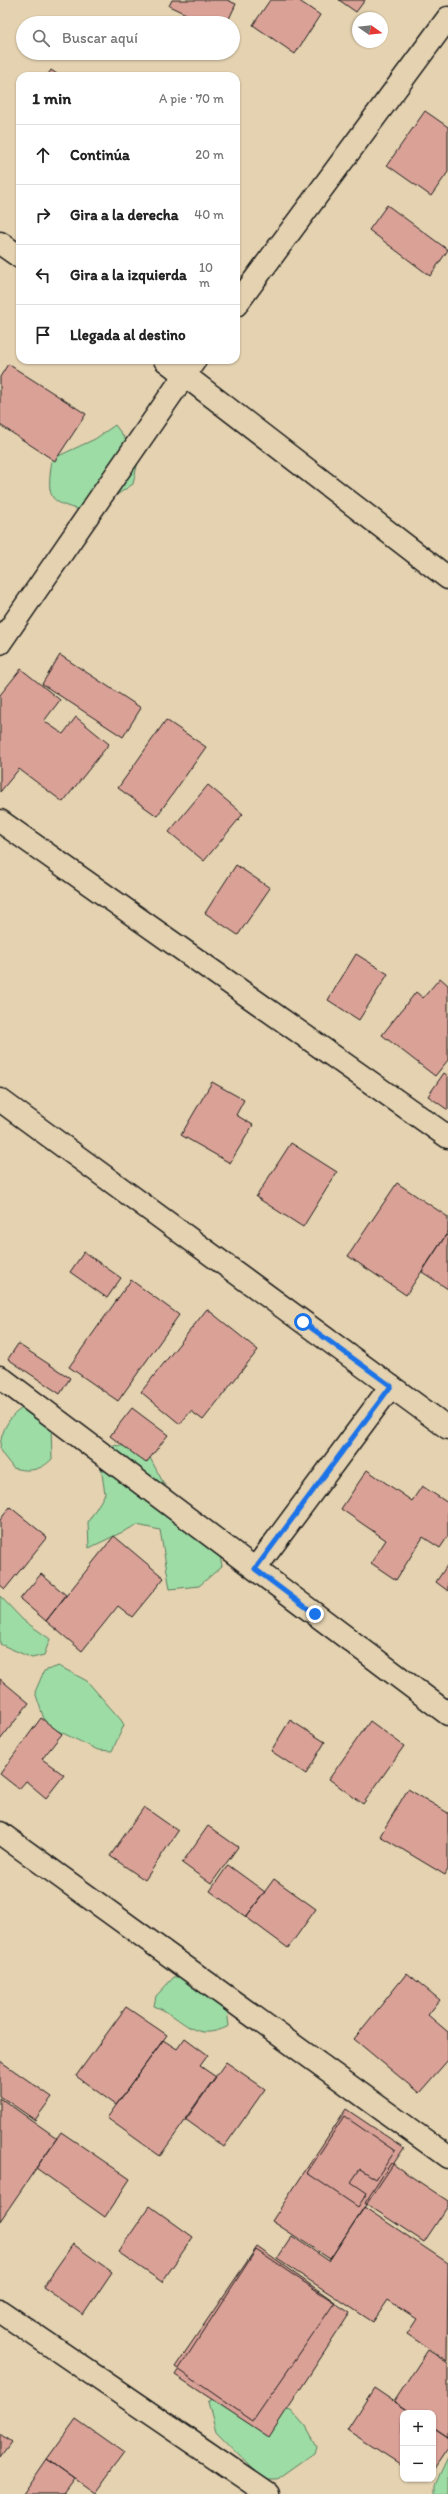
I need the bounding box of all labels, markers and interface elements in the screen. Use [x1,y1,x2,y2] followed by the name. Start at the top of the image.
[352,12,388,48] north arrow
[16,16,240,60] search box
[30,27,52,49] icon: search
[62,29,138,47] text: Buscar aquí
[32,88,71,108] text: 1 min
[159,91,224,106] text: A pie · 70 m
[32,144,54,166] icon: ahead
[70,146,130,164] text: Continúa
[195,147,224,162] text: 20 m
[32,204,54,226] icon: right
[70,206,179,224] text: Gira a la derecha
[194,207,224,222] text: 40 m
[199,260,213,290] text: 10 m
[32,264,54,286] icon: left
[70,266,187,284] text: Gira a la izquierda
[32,324,54,346] icon: arrive
[70,326,186,344] text: Llegada al destino
[294,1313,312,1331] route start
[306,1605,324,1623] route end
[400,2410,436,2482] map controls
[400,2410,436,2446] button: +
[400,2446,436,2482] button: −

